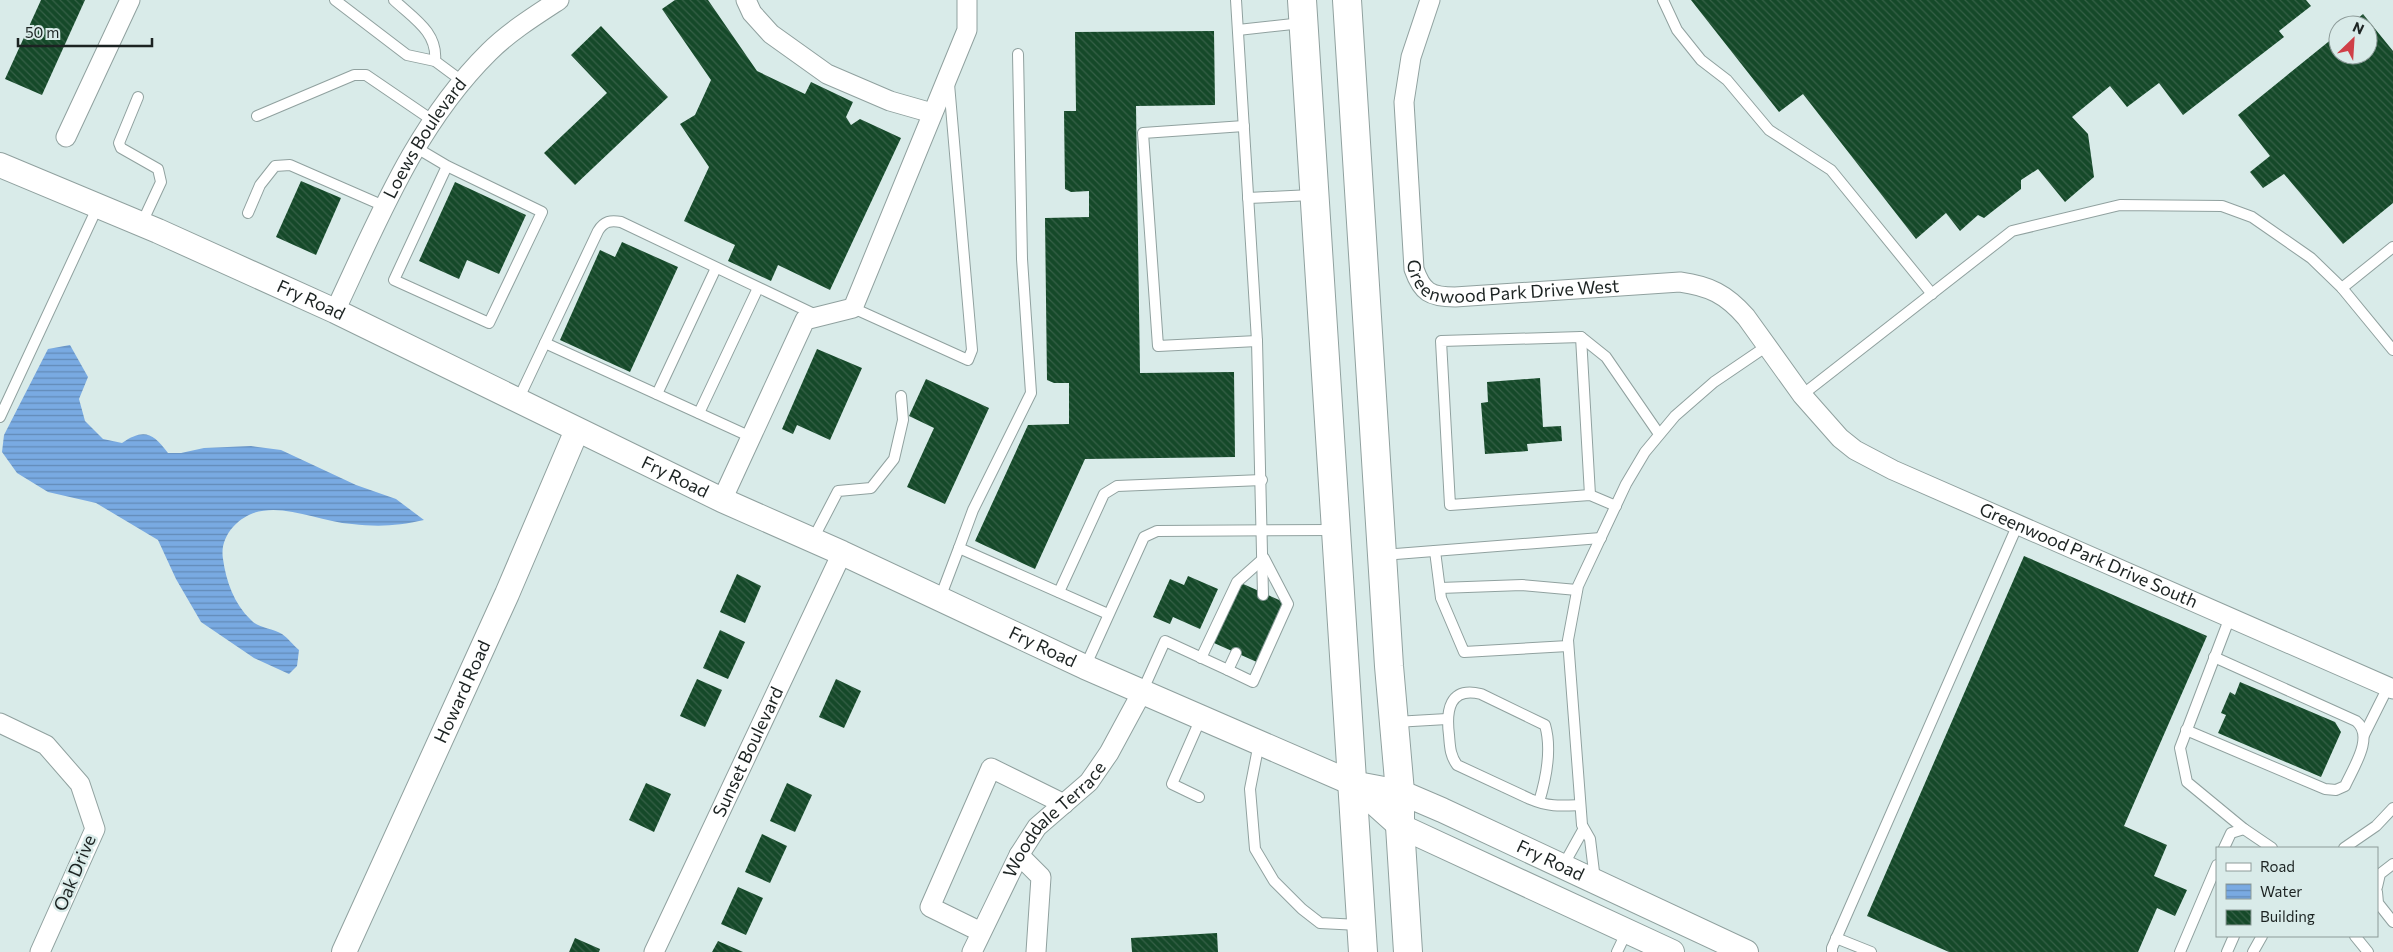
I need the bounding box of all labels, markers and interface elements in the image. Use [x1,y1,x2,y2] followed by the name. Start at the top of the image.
[18,15,151,47] scale bar
[2328,15,2378,65] north arrow
[2350,18,2367,38] text: N
[25,23,59,41] text: 50 m
[378,73,470,202] street label: Loews Boulevard
[1403,259,1620,307] street label: Greenwood Park Drive West
[274,274,349,324] street label: Fry Road
[638,451,713,502] street label: Fry Road
[1976,497,2201,612] street label: Greenwood Park Drive South
[1006,621,1080,672] street label: Fry Road
[429,636,494,746] street label: Howard Road
[707,683,787,820] street label: Sunset Boulevard
[998,757,1110,881] street label: Wooddale Terrace
[48,831,100,914] street label: Oak Drive
[1513,834,1588,885] street label: Fry Road
[2216,847,2378,937] legend
[2260,857,2295,875] text: Road
[2260,882,2302,900] text: Water
[2260,907,2315,925] text: Building

